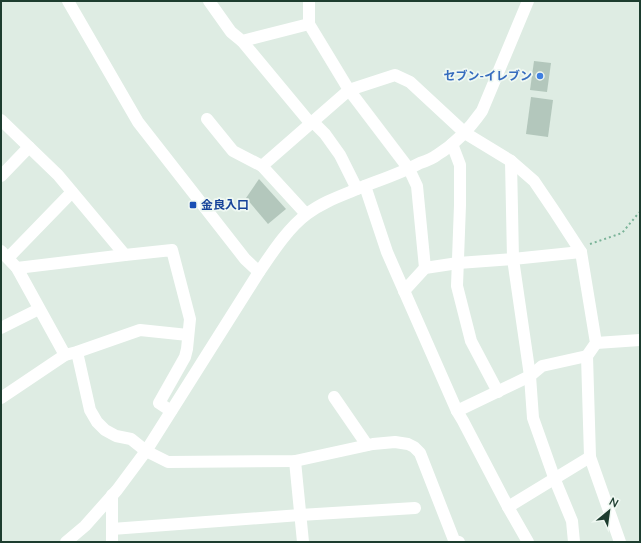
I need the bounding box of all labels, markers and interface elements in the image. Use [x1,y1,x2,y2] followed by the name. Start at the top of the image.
[444,68,532,83] place label: セブン-イレブン
[535,71,545,81] marker: セブン-イレブン
[201,197,249,212] place label: 金良入口
[188,200,198,210] marker: 金良入口
[589,491,629,531] north arrow
[607,494,621,510] text: N

